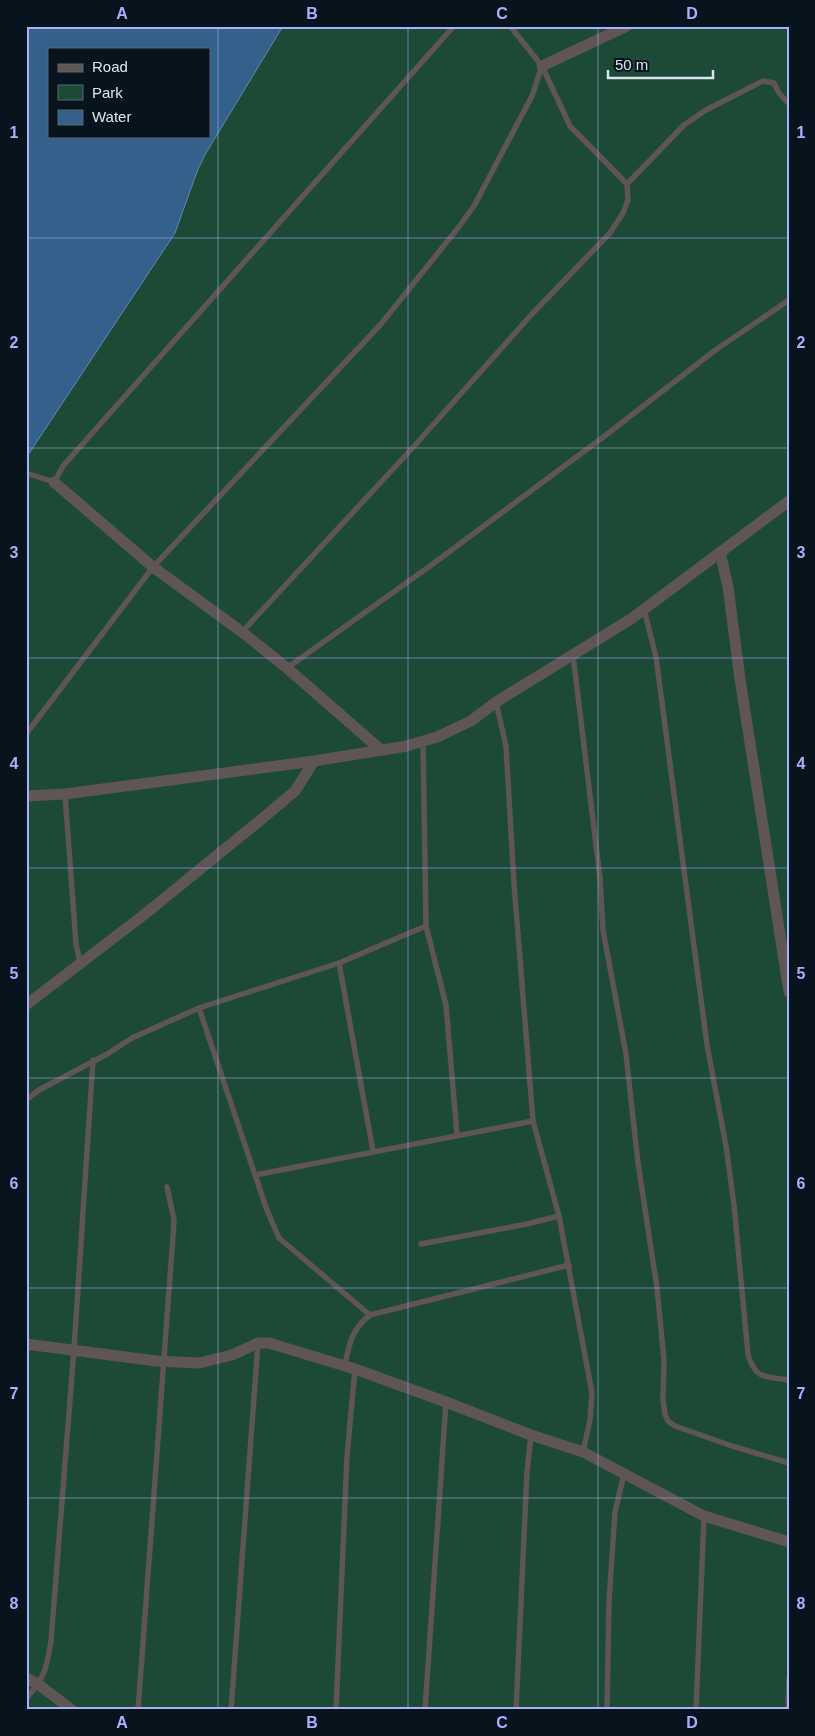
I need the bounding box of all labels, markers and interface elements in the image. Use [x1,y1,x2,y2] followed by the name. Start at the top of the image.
[116,5,128,22] text: A
[306,5,318,22] text: B
[496,5,508,22] text: C
[686,5,698,22] text: D
[48,48,210,138] legend
[608,48,712,80] scale bar
[615,56,648,73] text: 50 m
[92,58,128,75] text: Road
[92,84,123,101] text: Park
[92,108,131,125] text: Water
[10,124,19,141] text: 1
[797,124,806,141] text: 1
[10,334,19,351] text: 2
[797,334,806,351] text: 2
[10,544,19,561] text: 3
[797,544,806,561] text: 3
[10,755,19,772] text: 4
[797,755,806,772] text: 4
[10,965,19,982] text: 5
[797,965,806,982] text: 5
[10,1175,19,1192] text: 6
[797,1175,806,1192] text: 6
[10,1385,19,1402] text: 7
[797,1385,806,1402] text: 7
[10,1595,19,1612] text: 8
[797,1595,806,1612] text: 8
[116,1714,128,1731] text: A
[306,1714,318,1731] text: B
[496,1714,508,1731] text: C
[686,1714,698,1731] text: D

